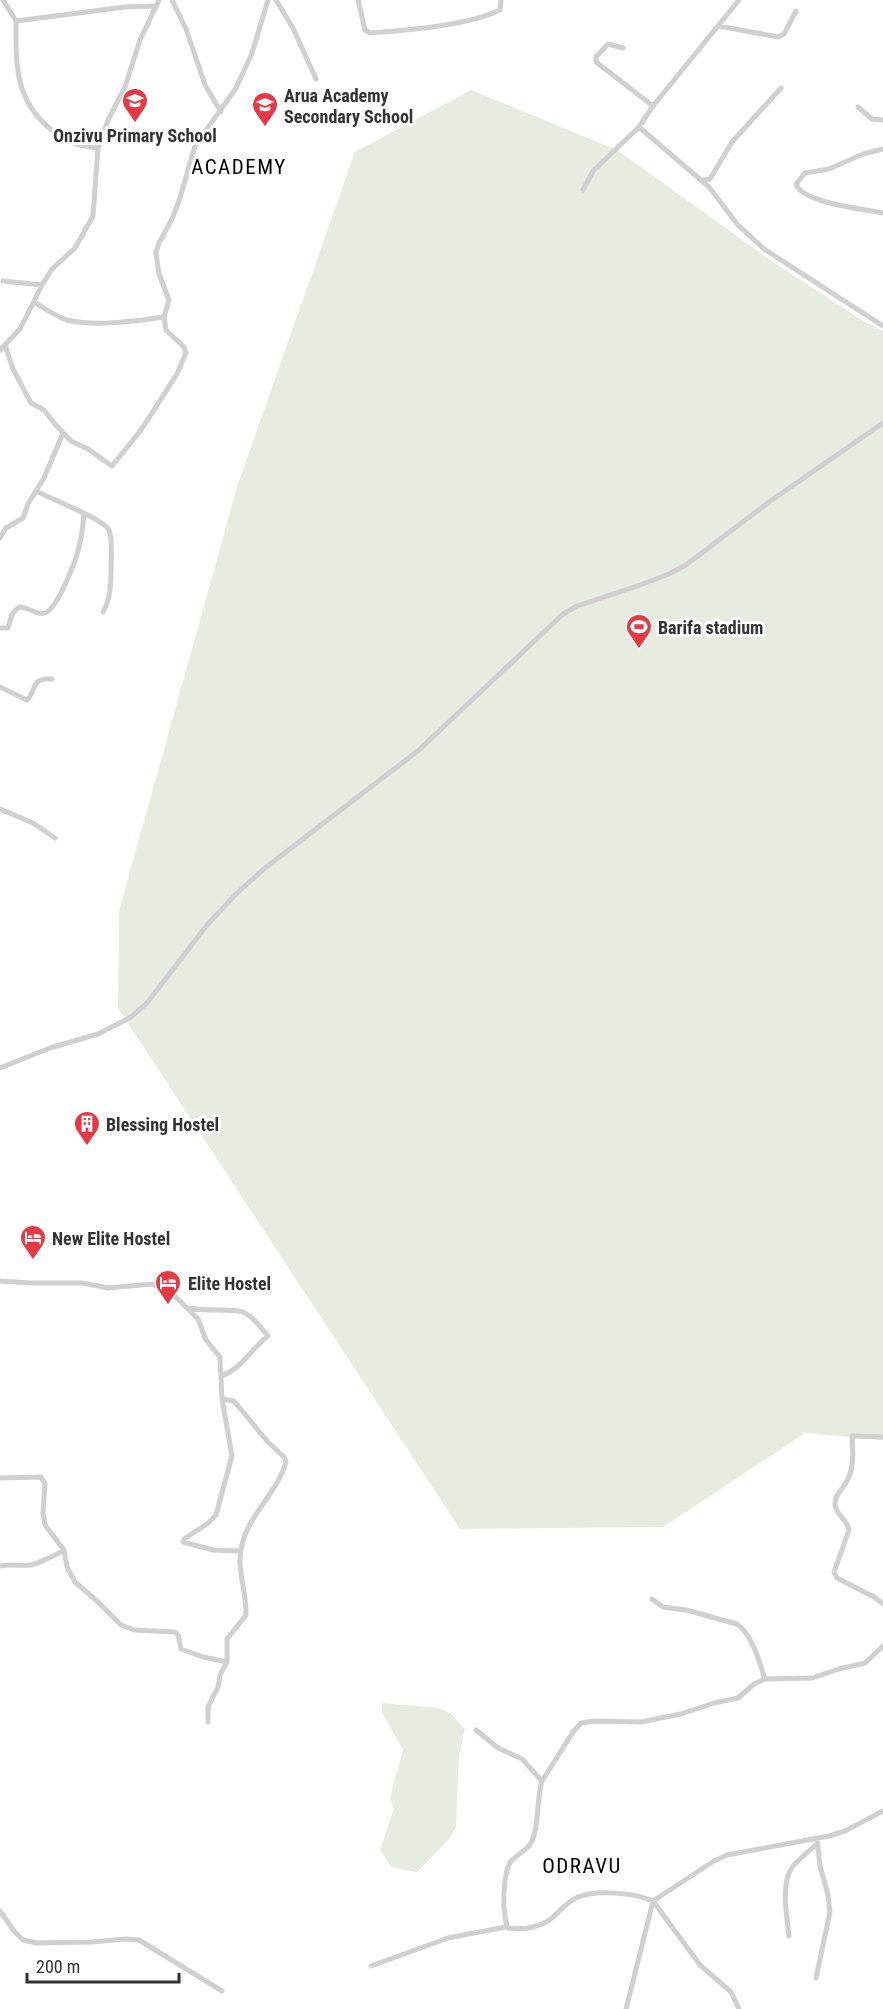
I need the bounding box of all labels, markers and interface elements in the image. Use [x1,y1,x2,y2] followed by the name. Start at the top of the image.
[284,85,413,127] place label: Arua Academy Secondary School
[120,86,150,124] school or university icon: Onzivu Primary School
[250,90,280,128] school or university icon: Arua Academy Secondary School
[53,125,217,146] place label: Onzivu Primary School
[191,155,287,179] district label: ACADEMY
[624,612,654,650] sports icon: Barifa stadium
[658,617,763,638] place label: Barifa stadium
[72,1109,102,1147] building icon: Blessing Hostel
[106,1114,219,1135] place label: Blessing Hostel
[18,1223,48,1261] hotel icon: New Elite Hostel
[52,1228,170,1249] place label: New Elite Hostel
[153,1268,183,1306] hotel icon: Elite Hostel
[188,1273,271,1294] place label: Elite Hostel
[542,1854,622,1878] district label: ODRAVU
[27,1946,178,1984] scale bar
[36,1956,80,1977] text: 200 m

